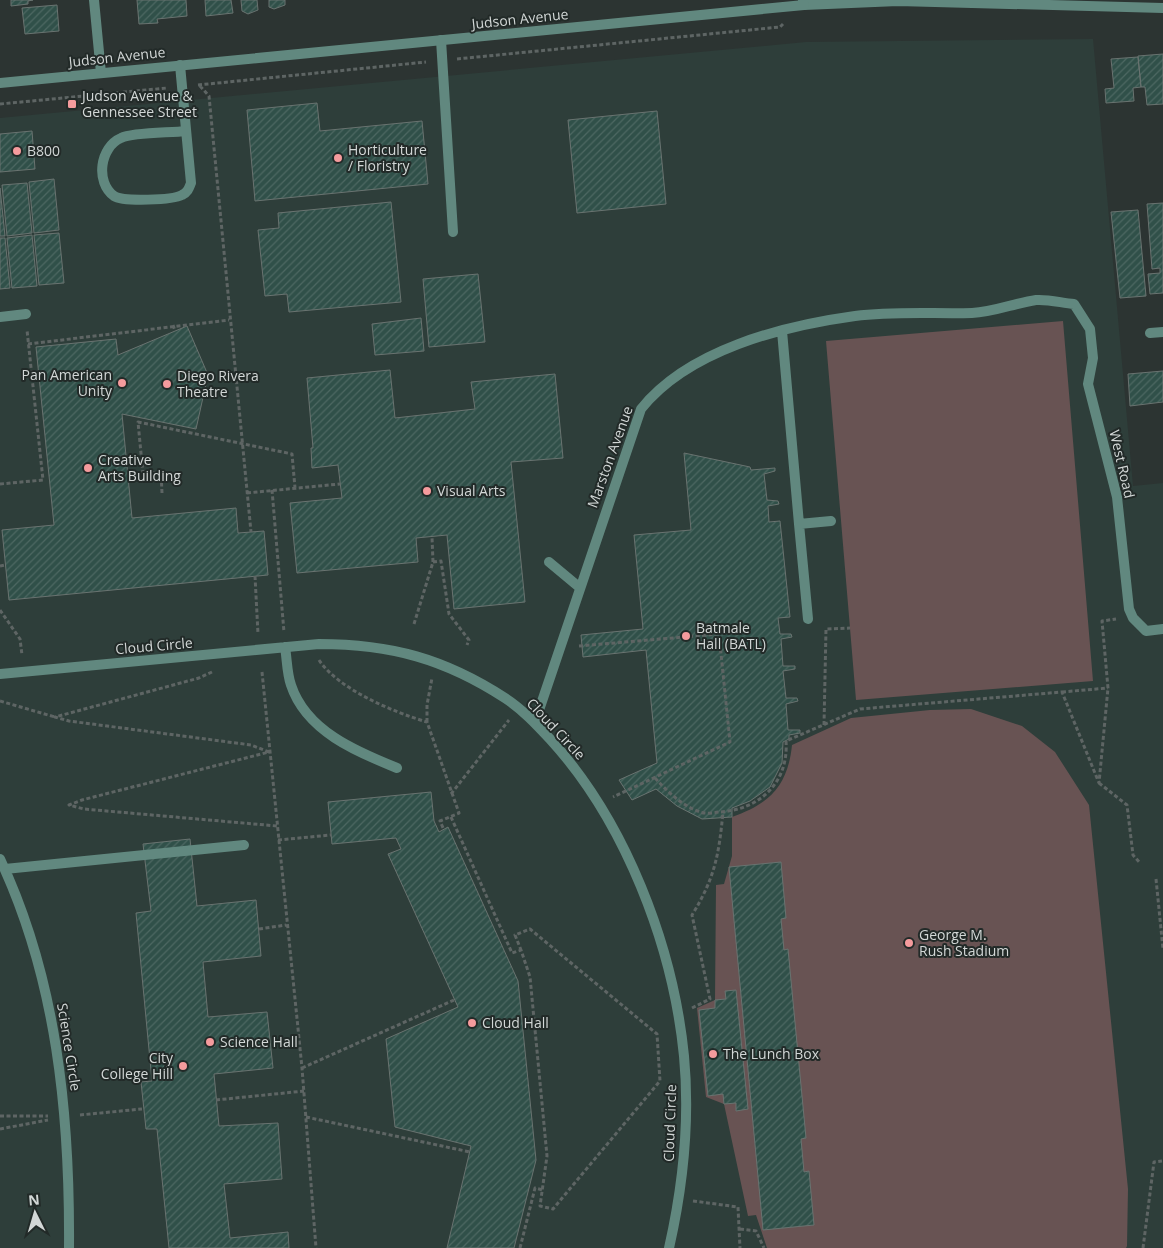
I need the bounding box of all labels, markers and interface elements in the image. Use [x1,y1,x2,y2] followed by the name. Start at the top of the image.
[469,4,569,33] street label: Judson Avenue
[66,42,166,71] street label: Judson Avenue
[80,86,197,121] place label: Judson Avenue & Gennessee Street
[66,98,78,110] marker: Judson Avenue & Gennessee Street
[348,140,427,175] place label: Horticulture / Floristry
[27,141,60,160] place label: B800
[11,145,23,157] marker: B800
[332,152,344,164] marker: Horticulture / Floristry
[22,365,113,400] place label: Pan American Unity
[177,366,259,401] place label: Diego Rivera Theatre
[116,377,128,389] marker: Pan American Unity
[161,378,173,390] marker: Diego Rivera Theatre
[582,403,637,510] street label: Marston Avenue
[1105,428,1140,500] street label: West Road
[98,450,181,485] place label: Creative Arts Building
[82,462,94,474] marker: Creative Arts Building
[437,481,506,500] place label: Visual Arts
[421,485,433,497] marker: Visual Arts
[696,618,766,653] place label: Batmale Hall (BATL)
[680,630,692,642] marker: Batmale Hall (BATL)
[114,633,194,658] street label: Cloud Circle
[523,694,590,764] street label: Cloud Circle
[919,925,1009,960] place label: George M. Rush Stadium
[903,937,915,949] marker: George M. Rush Stadium
[53,1002,86,1092] street label: Science Circle
[482,1013,549,1032] place label: Cloud Hall
[466,1017,478,1029] marker: Cloud Hall
[220,1032,298,1051] place label: Science Hall
[204,1036,216,1048] marker: Science Hall
[723,1044,820,1063] place label: The Lunch Box
[101,1048,174,1083] place label: City College Hill
[707,1048,719,1060] marker: The Lunch Box
[177,1060,189,1072] marker: City College Hill
[659,1084,680,1162] street label: Cloud Circle
[10,1188,60,1238] north arrow
[27,1190,40,1210] text: N

